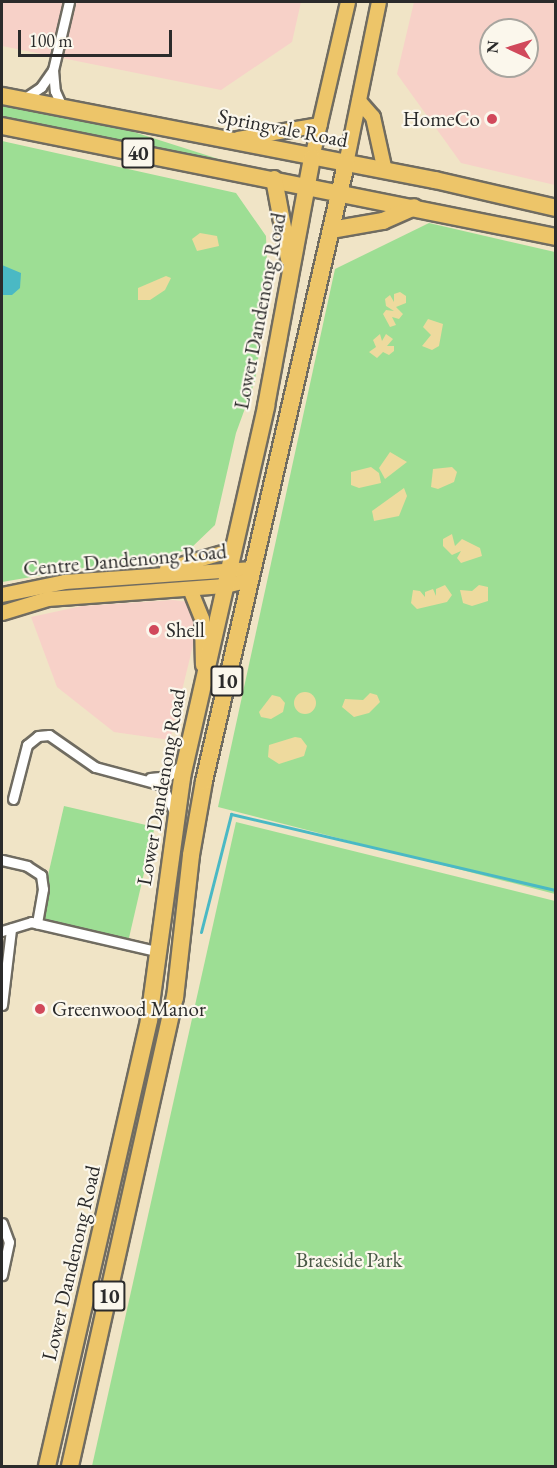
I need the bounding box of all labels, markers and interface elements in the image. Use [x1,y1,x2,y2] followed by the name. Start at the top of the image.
[21,18,176,56] scale bar
[479,18,539,78] north arrow
[29,29,73,52] text: 100 m
[482,40,503,54] text: N
[216,103,350,153] street label: Springvale Road
[403,106,480,132] place label: HomeCo
[485,112,499,126] marker: HomeCo
[120,136,156,170] road number: 40
[229,211,291,411] street label: Lower Dandenong Road
[22,539,228,581] street label: Centre Dandenong Road
[166,617,205,643] place label: Shell
[147,623,161,637] marker: Shell
[209,664,245,698] road number: 10
[131,687,191,887] street label: Lower Dandenong Road
[52,996,206,1022] place label: Greenwood Manor
[33,1002,47,1016] marker: Greenwood Manor
[36,1163,106,1363] street label: Lower Dandenong Road
[296,1247,402,1273] park label: Braeside Park
[91,1279,127,1313] road number: 10

